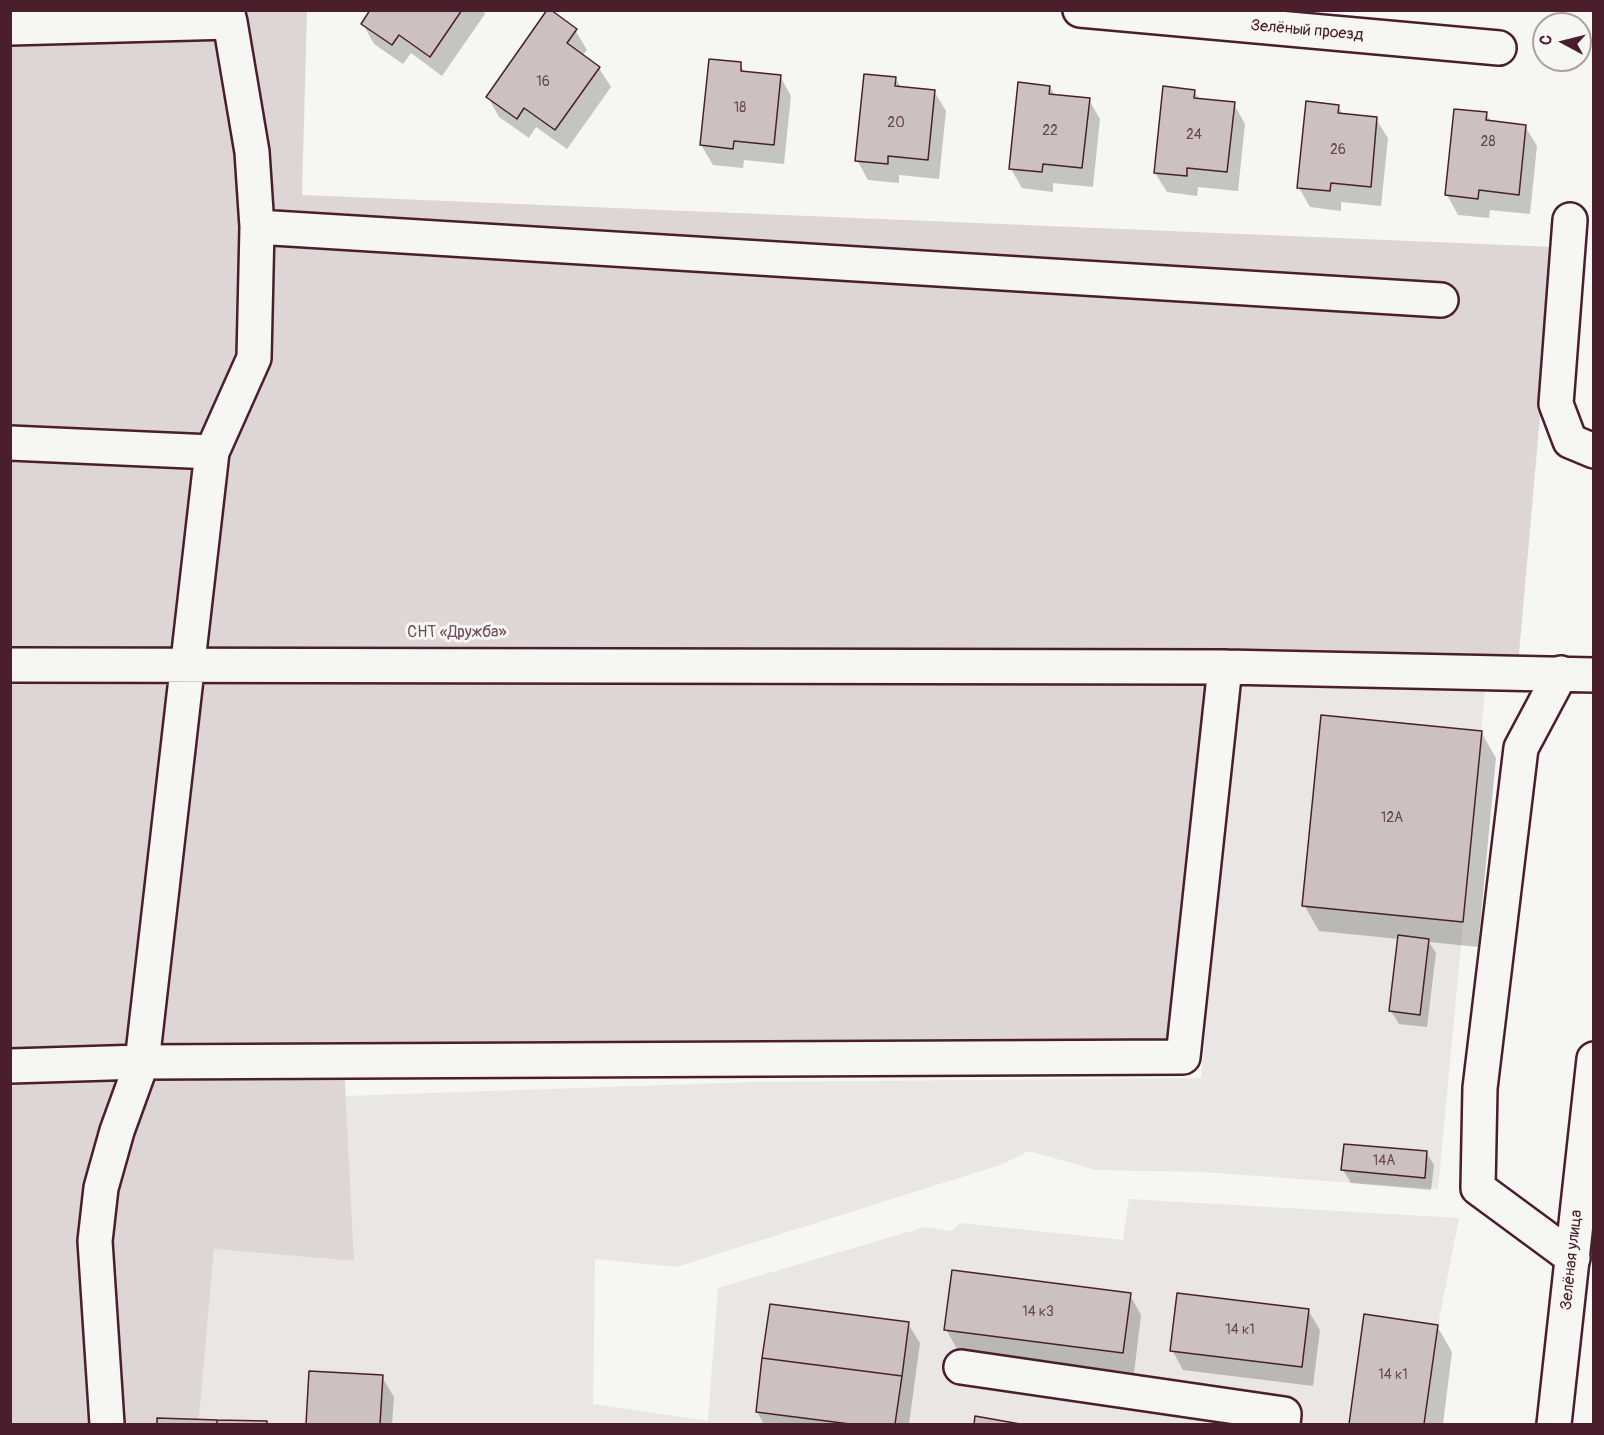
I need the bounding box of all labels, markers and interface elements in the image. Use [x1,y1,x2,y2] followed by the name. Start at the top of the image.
[1532,12,1592,72] north arrow
[1250,16,1364,46] street label: Зелёный проезд
[1536,34,1557,46] text: С
[536,74,550,90] house number: 16
[734,100,746,116] house number: 18
[887,115,905,131] house number: 20
[1042,123,1058,139] house number: 22
[1186,127,1202,143] house number: 24
[1481,134,1495,150] house number: 28
[1330,142,1346,158] house number: 26
[407,623,507,643] park label: СНТ «Дружба»
[1381,810,1403,826] house number: 12А
[1373,1153,1395,1169] house number: 14А
[1557,1209,1587,1311] street label: Зелёная улица
[1022,1304,1054,1320] house number: 14 к3
[1225,1322,1255,1338] house number: 14 к1
[1378,1367,1408,1383] house number: 14 к1

